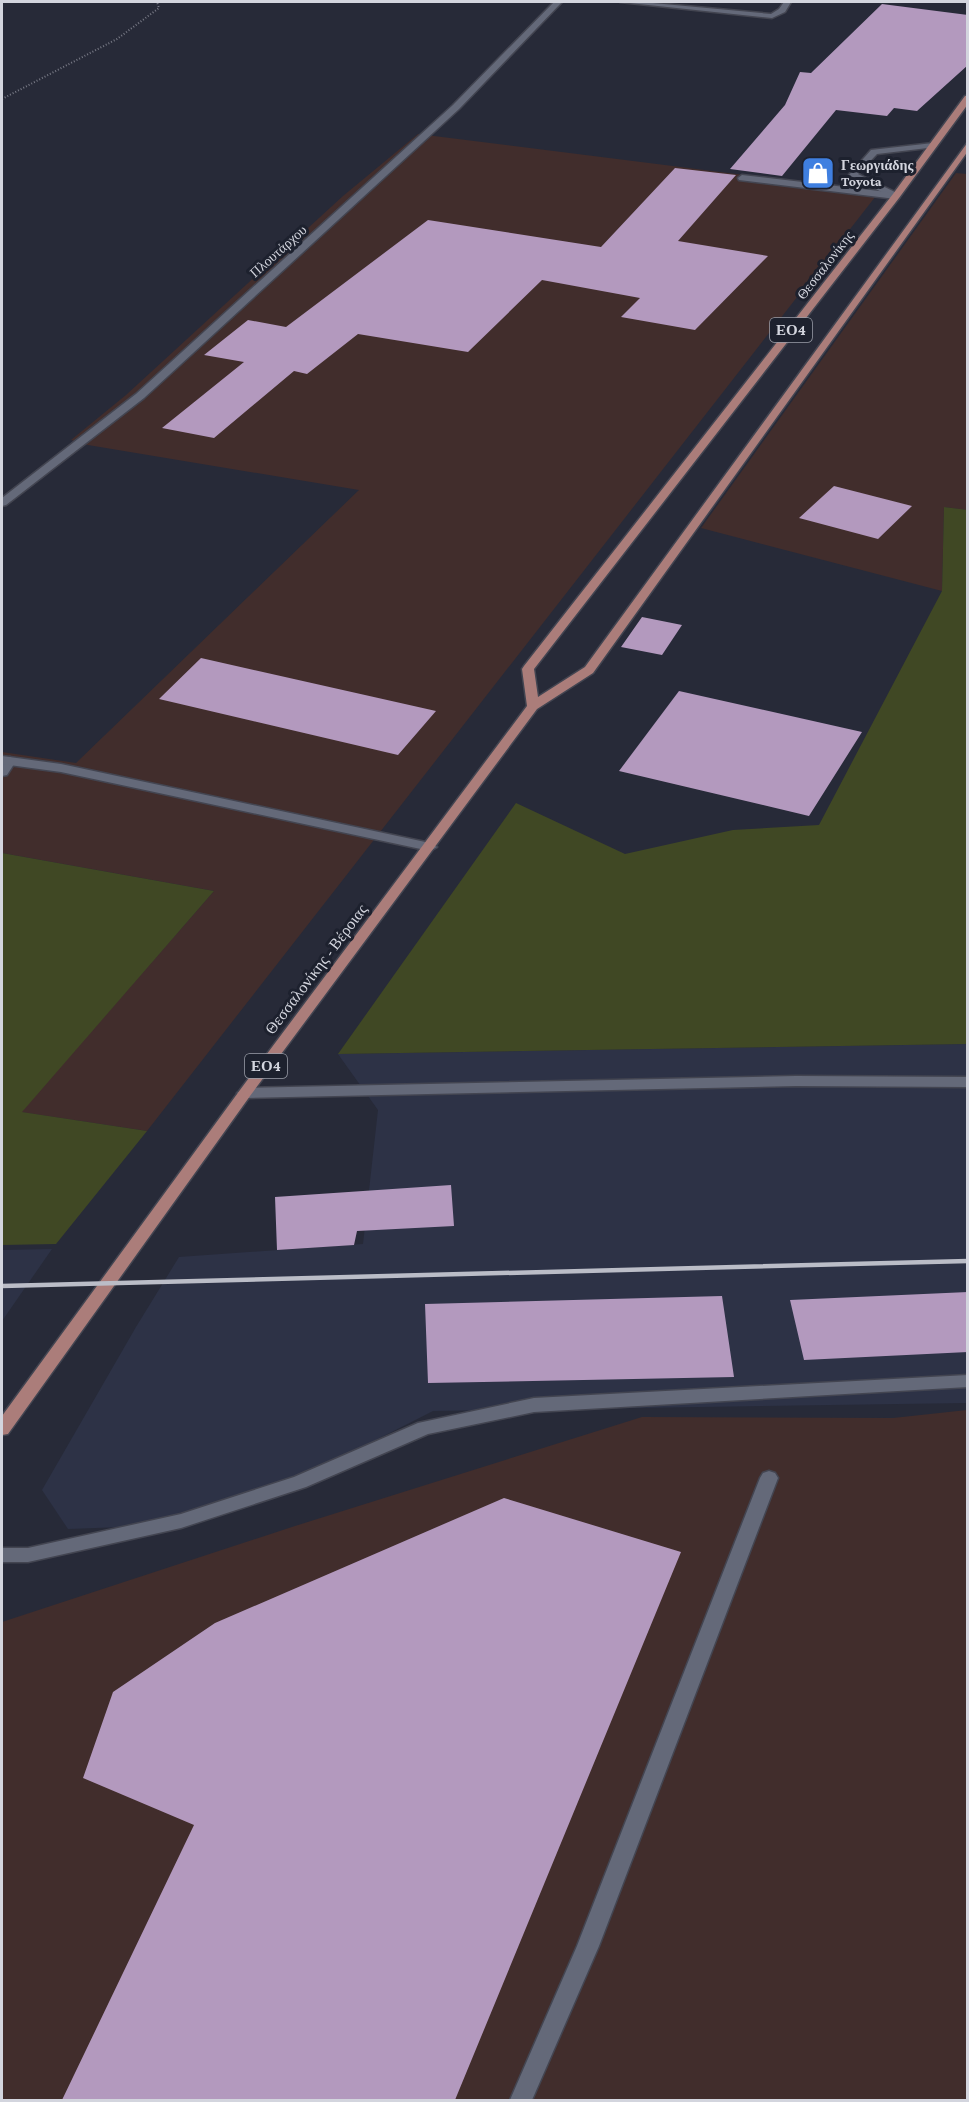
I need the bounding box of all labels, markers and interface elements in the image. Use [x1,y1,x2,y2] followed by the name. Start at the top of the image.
[800,155,836,191] shop icon: Γεωργιάδης Toyota
[841,157,915,189] place label: Γεωργιάδης Toyota
[246,221,310,281] street label: Πλουτάρχου
[793,227,857,302] street label: Θεσσαλονίκης
[770,318,812,342] road number: ΕΟ4
[262,900,372,1038] street label: Θεσσαλονίκης - Βέροιας
[245,1054,287,1078] road number: ΕΟ4

